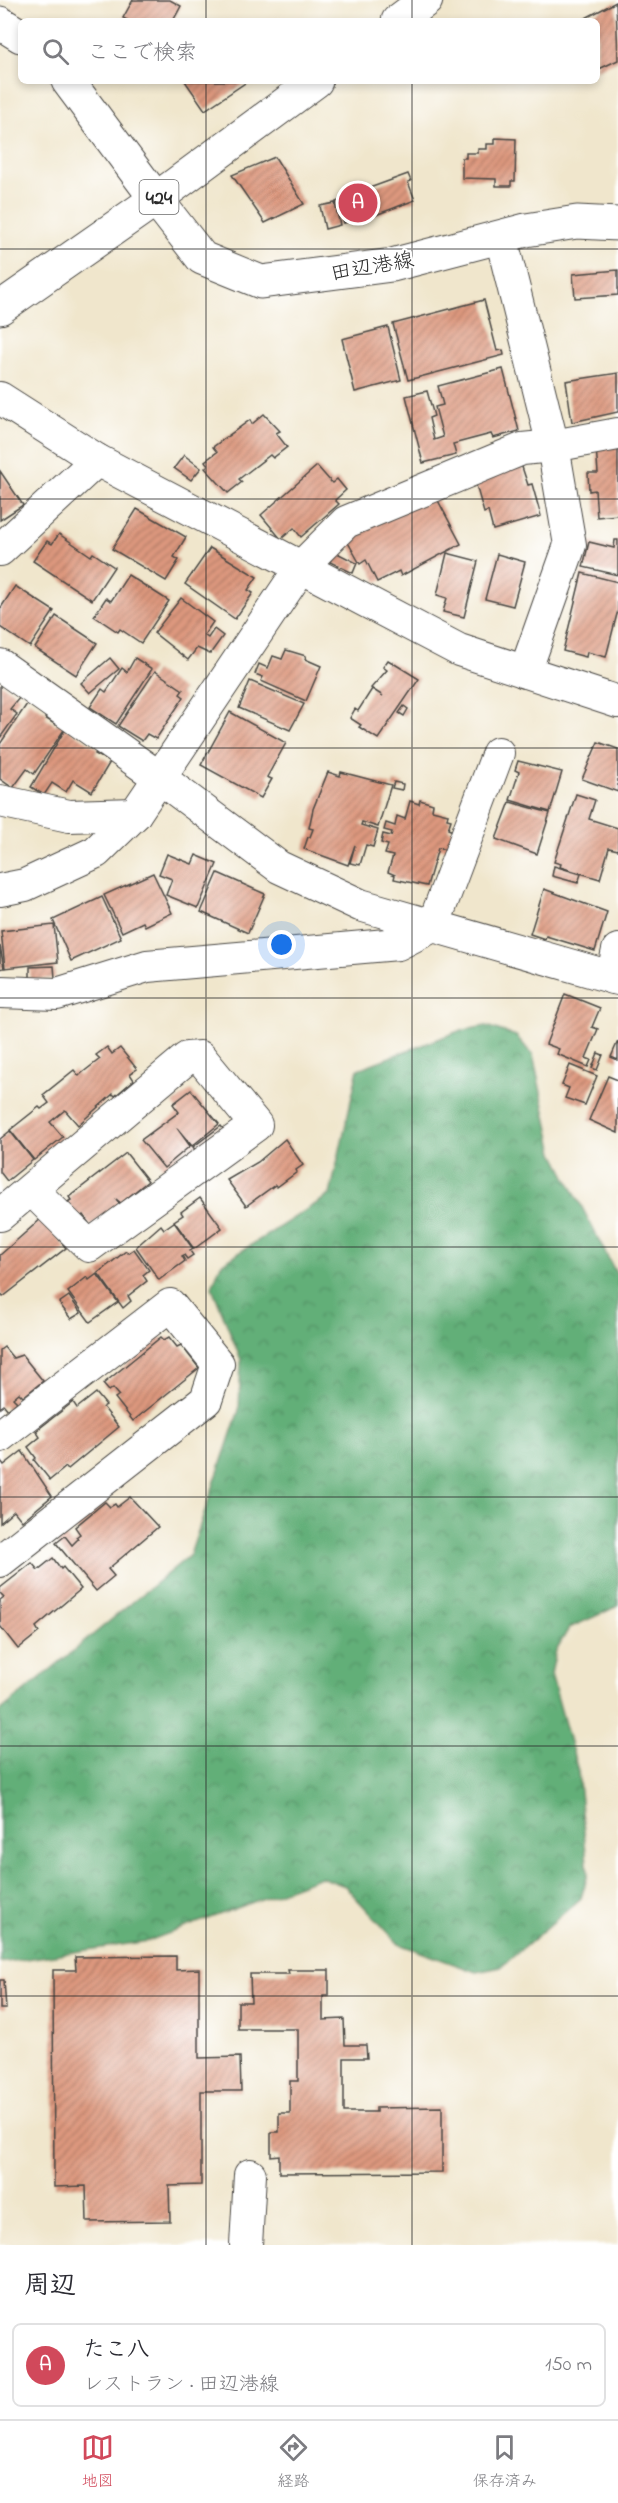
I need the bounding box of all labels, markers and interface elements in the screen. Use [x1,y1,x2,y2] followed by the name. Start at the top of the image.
[18,18,600,84] search box
[39,35,72,68] icon: search
[87,38,197,70] text: ここで検索
[140,180,178,214] road number: 424
[338,180,378,226] pin: A
[328,246,416,290] street label: 田辺港線
[267,930,296,959] your location
[24,2268,76,2306] text: 周辺
[83,2335,149,2367] text: たこ八
[39,2351,52,2380] text: A
[545,2351,592,2380] text: 150 m
[83,2371,279,2400] text: レストラン · 田辺港線
[81,2431,114,2494] tab: 地図
[277,2431,310,2494] tab: 経路
[473,2431,537,2494] tab: 保存済み

